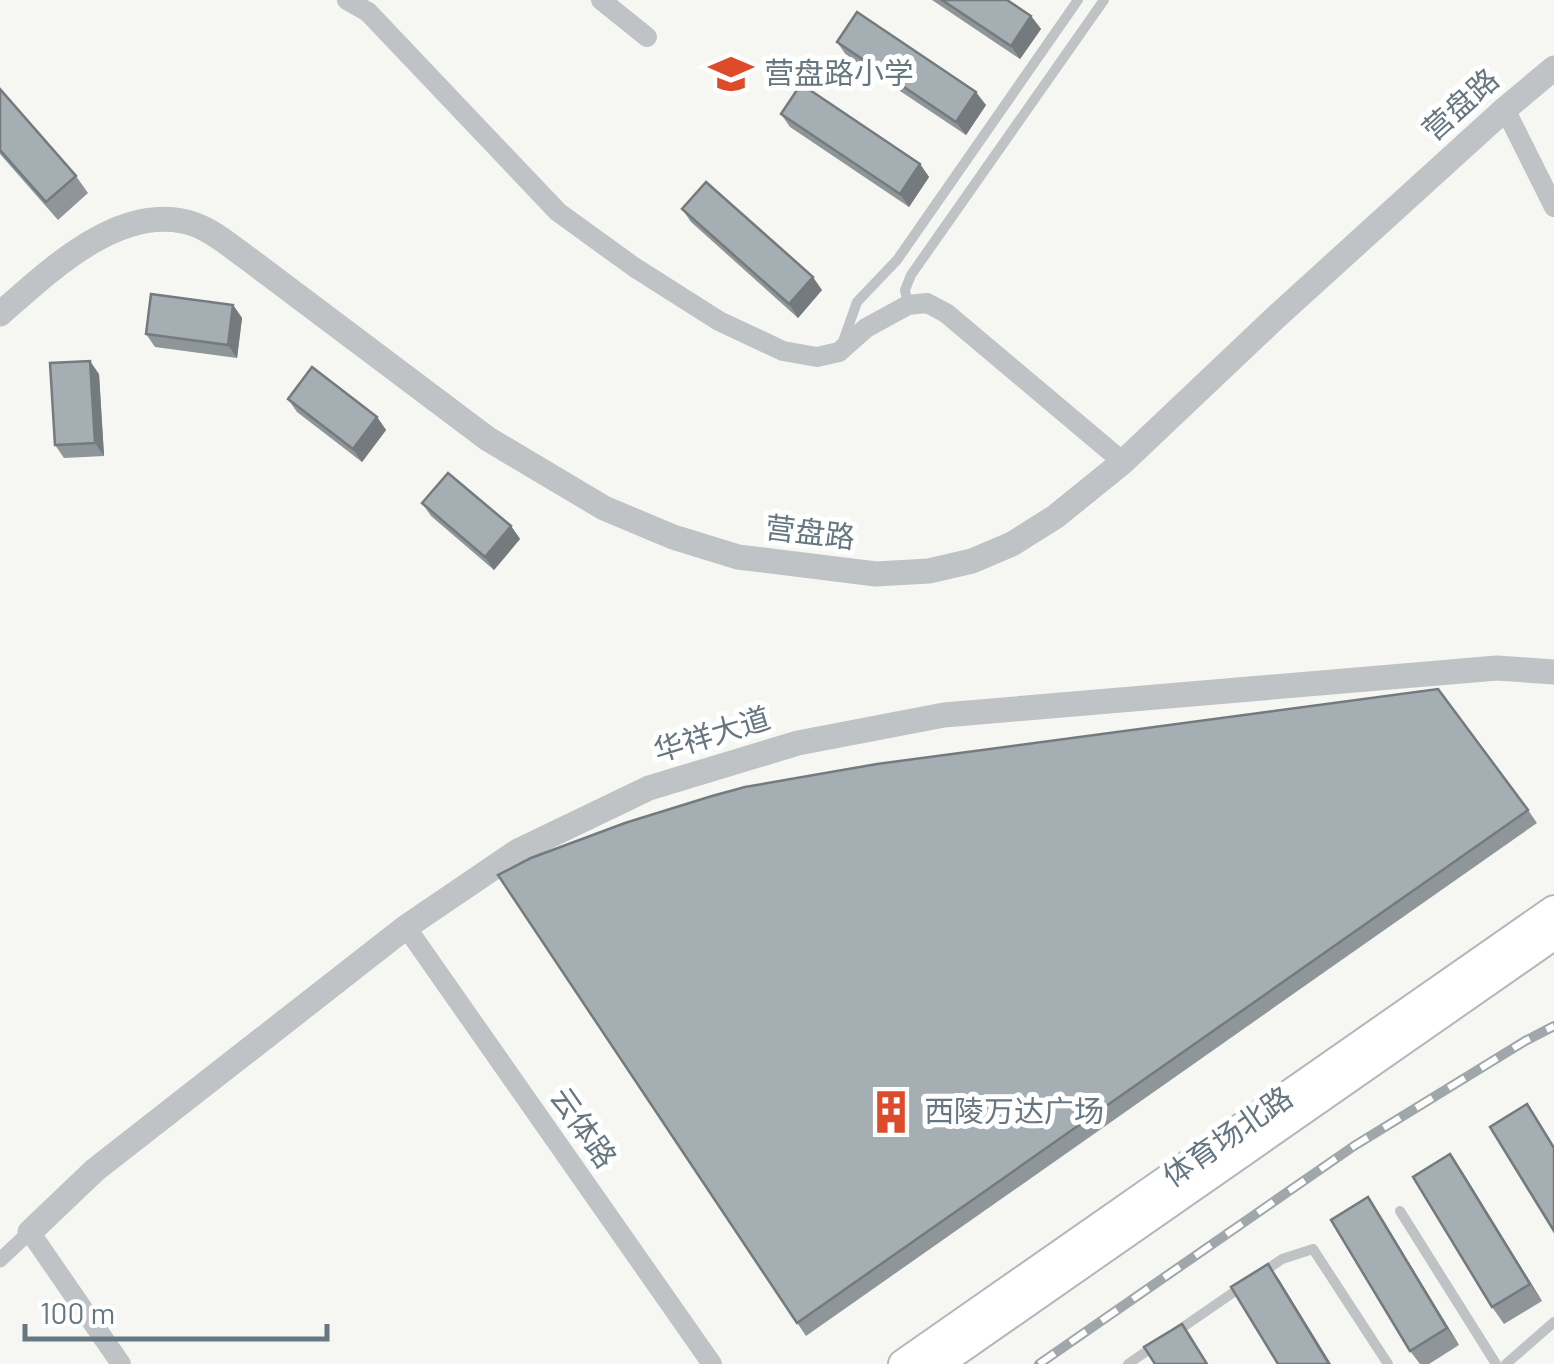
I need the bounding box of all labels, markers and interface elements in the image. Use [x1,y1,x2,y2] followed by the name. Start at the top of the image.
[707,50,755,98] school or university icon: 营盘路小学
[764,54,914,90] place label: 营盘路小学
[1414,60,1505,147] street label: 营盘路
[763,508,857,554] street label: 营盘路
[649,698,774,768] street label: 华祥大道
[1155,1078,1299,1193] street label: 体育场北路
[544,1080,625,1174] street label: 云体路
[867,1088,915,1136] building icon: 西陵万达广场
[924,1092,1104,1128] place label: 西陵万达广场
[25,1279,328,1341] scale bar
[40,1294,115,1330] text: 100 m

